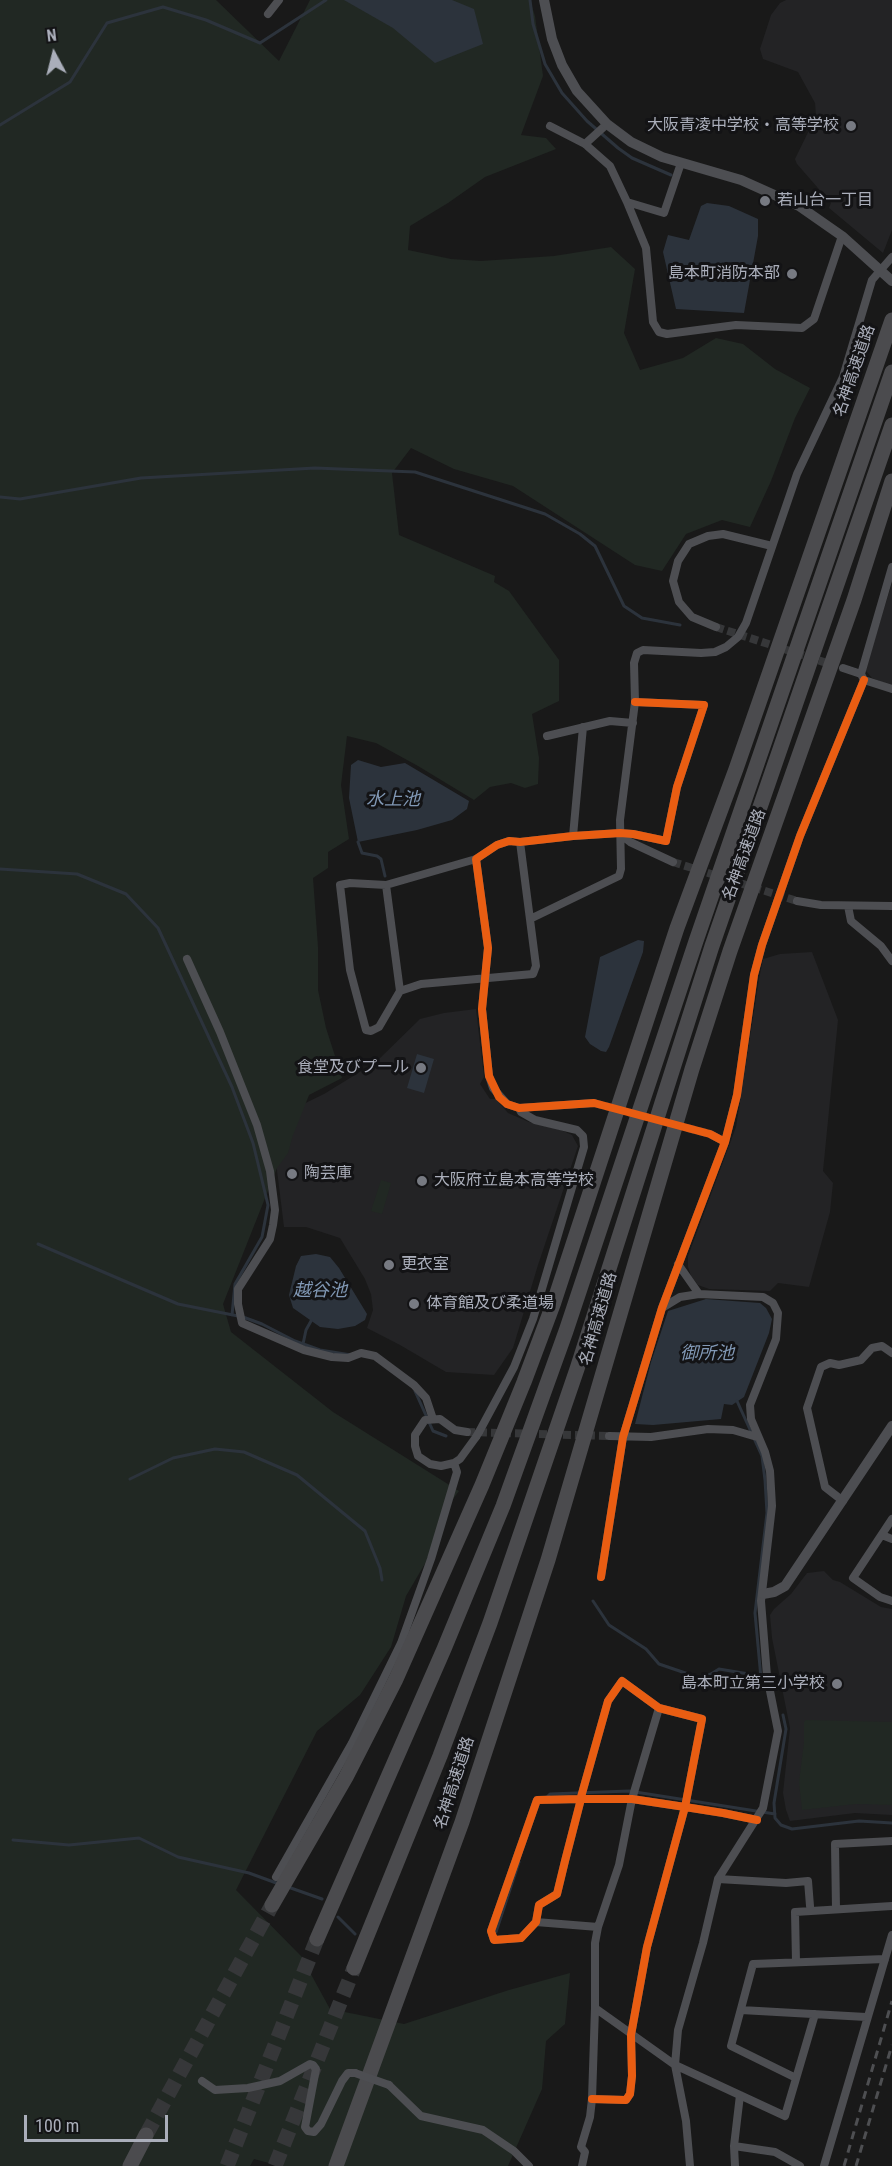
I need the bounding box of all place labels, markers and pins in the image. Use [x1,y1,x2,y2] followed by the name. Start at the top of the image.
[647,116,839,136] place label: 大阪青凌中学校・高等学校
[844,119,858,133] marker: 大阪青凌中学校・高等学校
[777,191,873,211] place label: 若山台一丁目
[758,194,772,208] marker: 若山台一丁目
[668,264,780,284] place label: 島本町消防本部
[785,267,799,281] marker: 島本町消防本部
[297,1058,409,1078] place label: 食堂及びプール
[414,1061,428,1075] marker: 食堂及びプール
[304,1164,352,1184] place label: 陶芸庫
[285,1167,299,1181] marker: 陶芸庫
[434,1171,594,1191] place label: 大阪府立島本高等学校
[415,1174,429,1188] marker: 大阪府立島本高等学校
[401,1255,449,1275] place label: 更衣室
[382,1258,396,1272] marker: 更衣室
[426,1294,554,1314] place label: 体育館及び柔道場
[407,1297,421,1311] marker: 体育館及び柔道場
[681,1674,825,1694] place label: 島本町立第三小学校
[830,1677,844,1691] marker: 島本町立第三小学校

